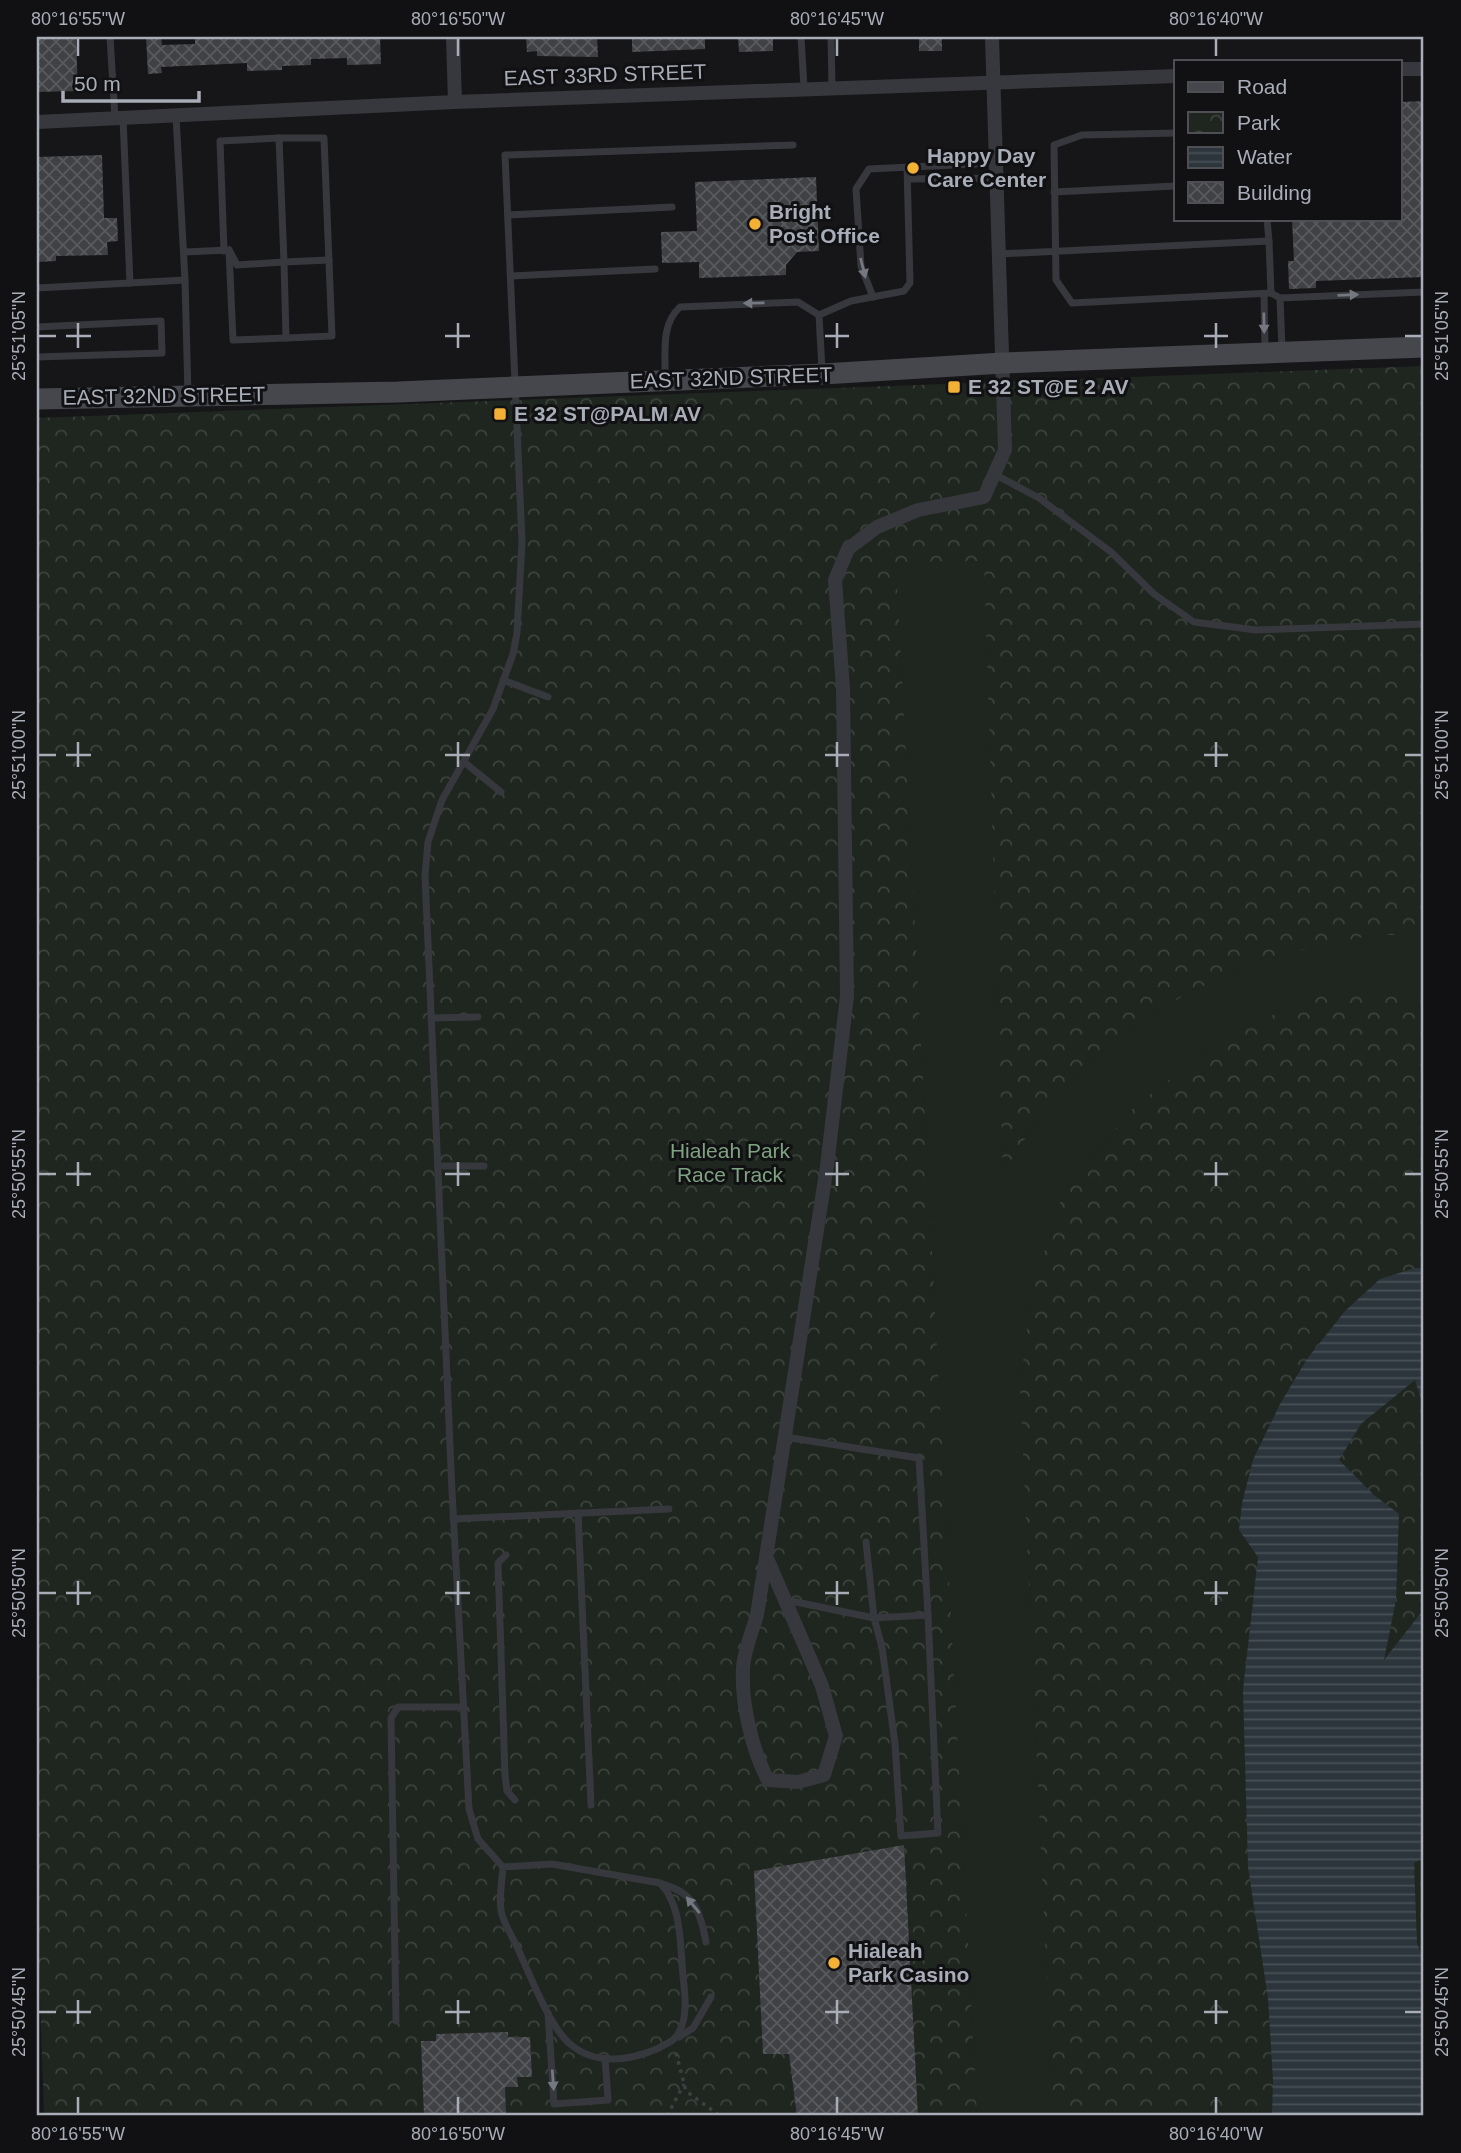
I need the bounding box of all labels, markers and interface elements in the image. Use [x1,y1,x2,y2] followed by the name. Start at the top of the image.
[31,9,125,29] text: 80°16'55"W
[411,9,505,29] text: 80°16'50"W
[790,9,884,29] text: 80°16'45"W
[1169,9,1263,29] text: 80°16'40"W
[503,59,707,90] street label: EAST 33RD STREET
[63,60,200,104] scale bar
[1174,60,1402,220] legend
[74,72,121,95] text: 50 m
[1237,75,1287,98] text: Road
[1237,111,1281,134] text: Park
[927,144,1046,191] place label: Happy Day Care Center
[1237,145,1292,168] text: Water
[905,160,921,176] marker: Happy Day Care Center
[1237,181,1312,204] text: Building
[769,200,880,247] place label: Bright Post Office
[747,216,763,232] marker: Bright Post Office
[858,257,869,279] one-way arrow
[1337,289,1359,300] one-way arrow
[9,291,29,381] text: 25°51'05"N
[1432,291,1452,381] text: 25°51'05"N
[743,298,765,309] one-way arrow
[1259,313,1270,335] one-way arrow
[629,362,833,393] street label: EAST 32ND STREET
[968,375,1129,398] place label: E 32 ST@E 2 AV
[946,379,962,395] marker: E 32 ST@E 2 AV
[62,382,266,409] street label: EAST 32ND STREET
[514,402,701,425] place label: E 32 ST@PALM AV
[492,406,508,422] marker: E 32 ST@PALM AV
[9,710,29,800] text: 25°51'00"N
[1432,710,1452,800] text: 25°51'00"N
[9,1129,29,1219] text: 25°50'55"N
[1432,1129,1452,1219] text: 25°50'55"N
[670,1139,791,1186] park label: Hialeah Park Race Track
[9,1548,29,1638] text: 25°50'50"N
[1432,1548,1452,1638] text: 25°50'50"N
[685,1896,700,1914] one-way arrow
[848,1939,969,1986] place label: Hialeah Park Casino
[826,1955,842,1971] marker: Hialeah Park Casino
[9,1967,29,2057] text: 25°50'45"N
[1432,1967,1452,2057] text: 25°50'45"N
[547,2070,558,2092] one-way arrow
[31,2124,125,2144] text: 80°16'55"W
[411,2124,505,2144] text: 80°16'50"W
[790,2124,884,2144] text: 80°16'45"W
[1169,2124,1263,2144] text: 80°16'40"W

